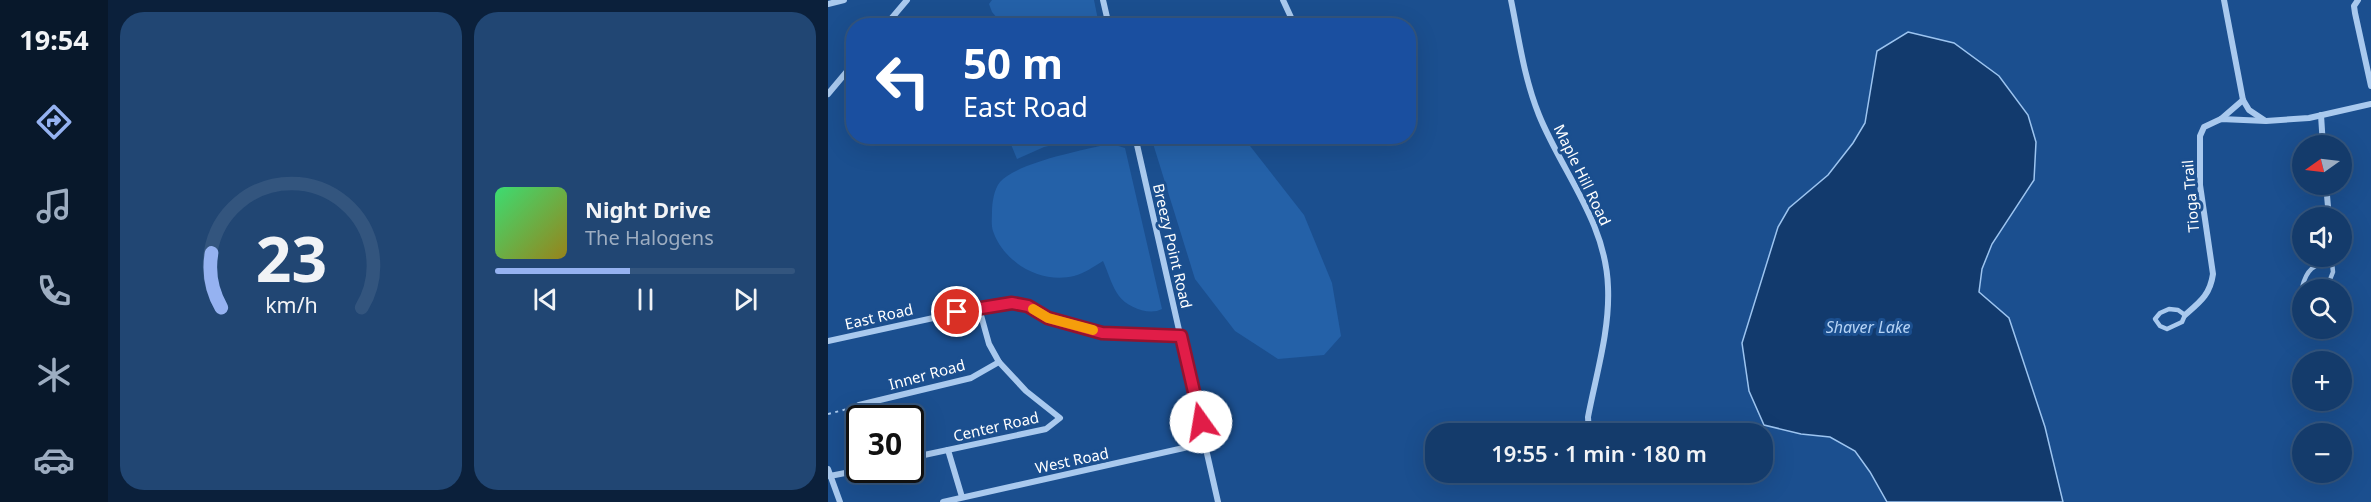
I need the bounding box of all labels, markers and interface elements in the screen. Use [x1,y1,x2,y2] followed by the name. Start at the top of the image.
[19,21,89,58] text: 19:54
[963,34,1063,91] text: 50 m
[864,42,942,120] icon: left
[963,88,1088,125] text: East Road
[33,101,75,143] icon: directions
[1550,121,1616,228] street label: Maple Hill Road
[2292,135,2352,195] north arrow
[2292,135,2352,483] map controls
[2177,159,2203,233] street label: Tioga Trail
[1149,181,1197,310] street label: Breezy Point Road
[33,185,75,227] icon: music
[585,194,711,224] text: Night Drive
[2292,207,2352,267] button: sound
[255,215,327,300] text: 23
[585,224,714,251] text: The Halogens
[33,270,75,312] icon: phone
[2292,279,2352,339] button: search
[529,283,562,316] icon: previous
[629,283,662,316] icon: pause
[729,283,762,316] icon: next
[931,286,982,337] pin
[265,290,317,319] text: km/h
[940,295,973,328] icon: arrive
[843,298,915,334] street label: East Road
[1826,316,1910,338] water label: Shaver Lake
[2292,351,2352,411] button: +
[33,354,75,396] icon: climate
[886,354,967,394] street label: Inner Road
[1169,390,1233,454] position arrow
[846,405,924,483] speed limit sign: 30
[951,406,1041,446] street label: Center Road
[2292,423,2352,483] button: −
[1491,438,1707,468] text: 19:55 · 1 min · 180 m
[33,439,75,481] icon: car
[1033,442,1110,478] street label: West Road

